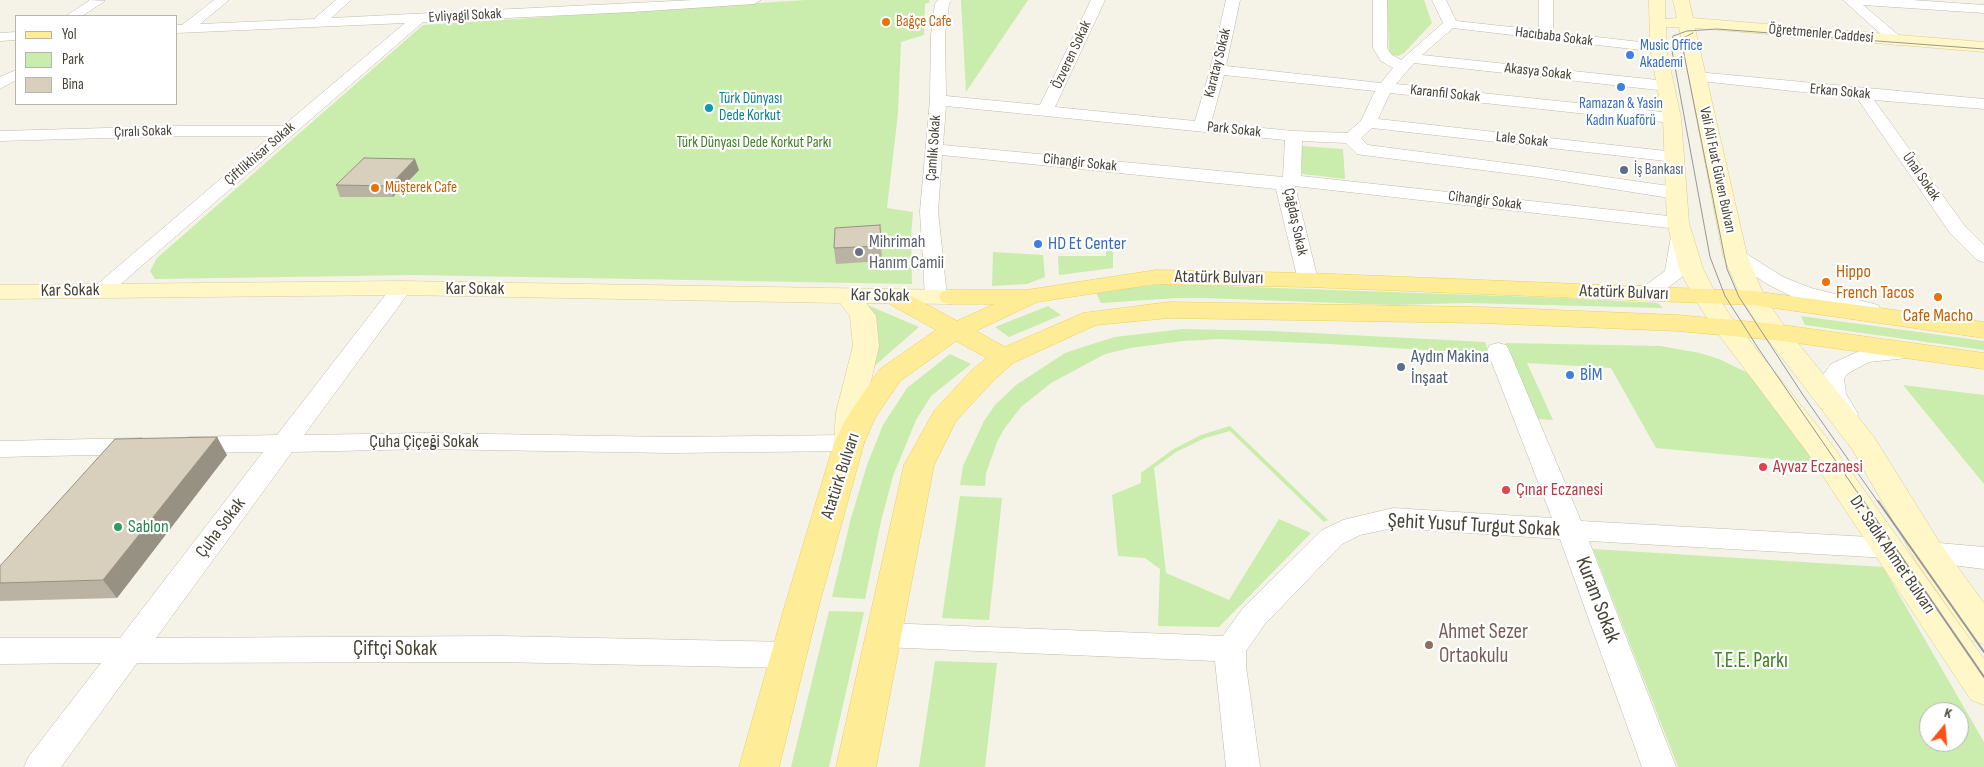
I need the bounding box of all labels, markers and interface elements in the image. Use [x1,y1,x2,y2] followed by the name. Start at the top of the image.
[428,5,502,27] street label: Evliyagil Sokak
[896,13,952,31] place label: Bağçe Cafe
[15,15,178,105] legend
[880,16,892,28] marker: Bağçe Cafe
[1048,18,1096,92] street label: Özveren Sokak
[1768,20,1874,48] street label: Öğretmenler Caddesi
[1514,23,1594,51] street label: Hacıbaba Sokak
[62,25,77,44] text: Yol
[1201,27,1235,99] street label: Karatay Sokak
[1640,37,1702,72] place label: Music Office Akademi
[1624,49,1636,61] marker: Music Office Akademi
[62,50,84,69] text: Park
[1504,60,1572,84] street label: Akasya Sokak
[62,75,84,94] text: Bina
[1809,80,1871,104] street label: Erkan Sokak
[1409,81,1481,107] street label: Karanfil Sokak
[1615,81,1627,93] marker: Ramazan & Yasin Kadın Kuaförü
[719,90,782,125] place label: Türk Dünyası Dede Korkut
[1579,95,1663,130] place label: Ramazan & Yasin Kadın Kuaförü
[703,102,715,114] marker: Türk Dünyası Dede Korkut
[1695,105,1739,235] street label: Vali Ali Fuat Güven Bulvarı
[923,114,945,182] street label: Çamlık Sokak
[1206,118,1262,142] street label: Park Sokak
[221,119,299,189] street label: Çiftlikhisar Sokak
[114,122,172,142] street label: Çıralı Sokak
[1495,128,1549,152] street label: Lale Sokak
[677,134,831,152] park label: Türk Dünyası Dede Korkut Parkı
[1898,149,1944,205] street label: Ünal Sokak
[1042,150,1118,176] street label: Cihangir Sokak
[1634,161,1683,179] place label: İş Bankası
[1618,164,1630,176] marker: İş Bankası
[385,179,457,197] place label: Müşterek Cafe
[369,182,381,194] marker: Müşterek Cafe
[1279,187,1311,257] street label: Çağdaş Sokak
[1447,188,1523,214] street label: Cihangir Sokak
[869,231,944,274] place label: Mihrimah Hanım Camii
[1048,233,1126,255] place label: HD Et Center
[1032,238,1044,250] marker: HD Et Center
[853,246,865,258] marker: Mihrimah Hanım Camii
[1836,261,1914,304] place label: Hippo French Tacos
[1174,266,1264,290] street label: Atatürk Bulvarı
[1820,276,1832,288] marker: Hippo French Tacos
[446,278,504,300] street label: Kar Sokak
[40,280,100,302] street label: Kar Sokak
[1579,281,1669,305] street label: Atatürk Bulvarı
[850,285,910,307] street label: Kar Sokak
[1932,291,1944,303] marker: Cafe Macho
[1903,305,1973,327] place label: Cafe Macho
[1411,346,1489,388] place label: Aydın Makina İnşaat
[1395,361,1407,373] marker: Aydın Makina İnşaat
[1580,364,1602,386] place label: BİM
[1564,369,1576,381] marker: BİM
[817,430,865,522] street label: Atatürk Bulvarı
[369,431,479,453] street label: Çuha Çiçeği Sokak
[1773,456,1863,478] place label: Ayvaz Eczanesi
[1757,461,1769,473] marker: Ayvaz Eczanesi
[1516,479,1603,501] place label: Çınar Eczanesi
[1500,484,1512,496] marker: Çınar Eczanesi
[1844,492,1940,618] street label: Dr. Sadık Ahmet Bulvarı
[191,494,251,562] street label: Çuha Sokak
[1387,509,1561,543] street label: Şehit Yusuf Turgut Sokak
[128,516,169,538] place label: Sablon
[112,521,124,533] marker: Sablon
[1569,553,1625,647] street label: Kuram Sokak
[1439,620,1528,670] place label: Ahmet Sezer Ortaokulu
[353,637,437,663] street label: Çiftçi Sokak
[1423,639,1435,651] marker: Ahmet Sezer Ortaokulu
[1714,649,1788,675] park label: T.E.E. Parkı
[1919,702,1969,752] north arrow
[1942,704,1954,722] text: K

